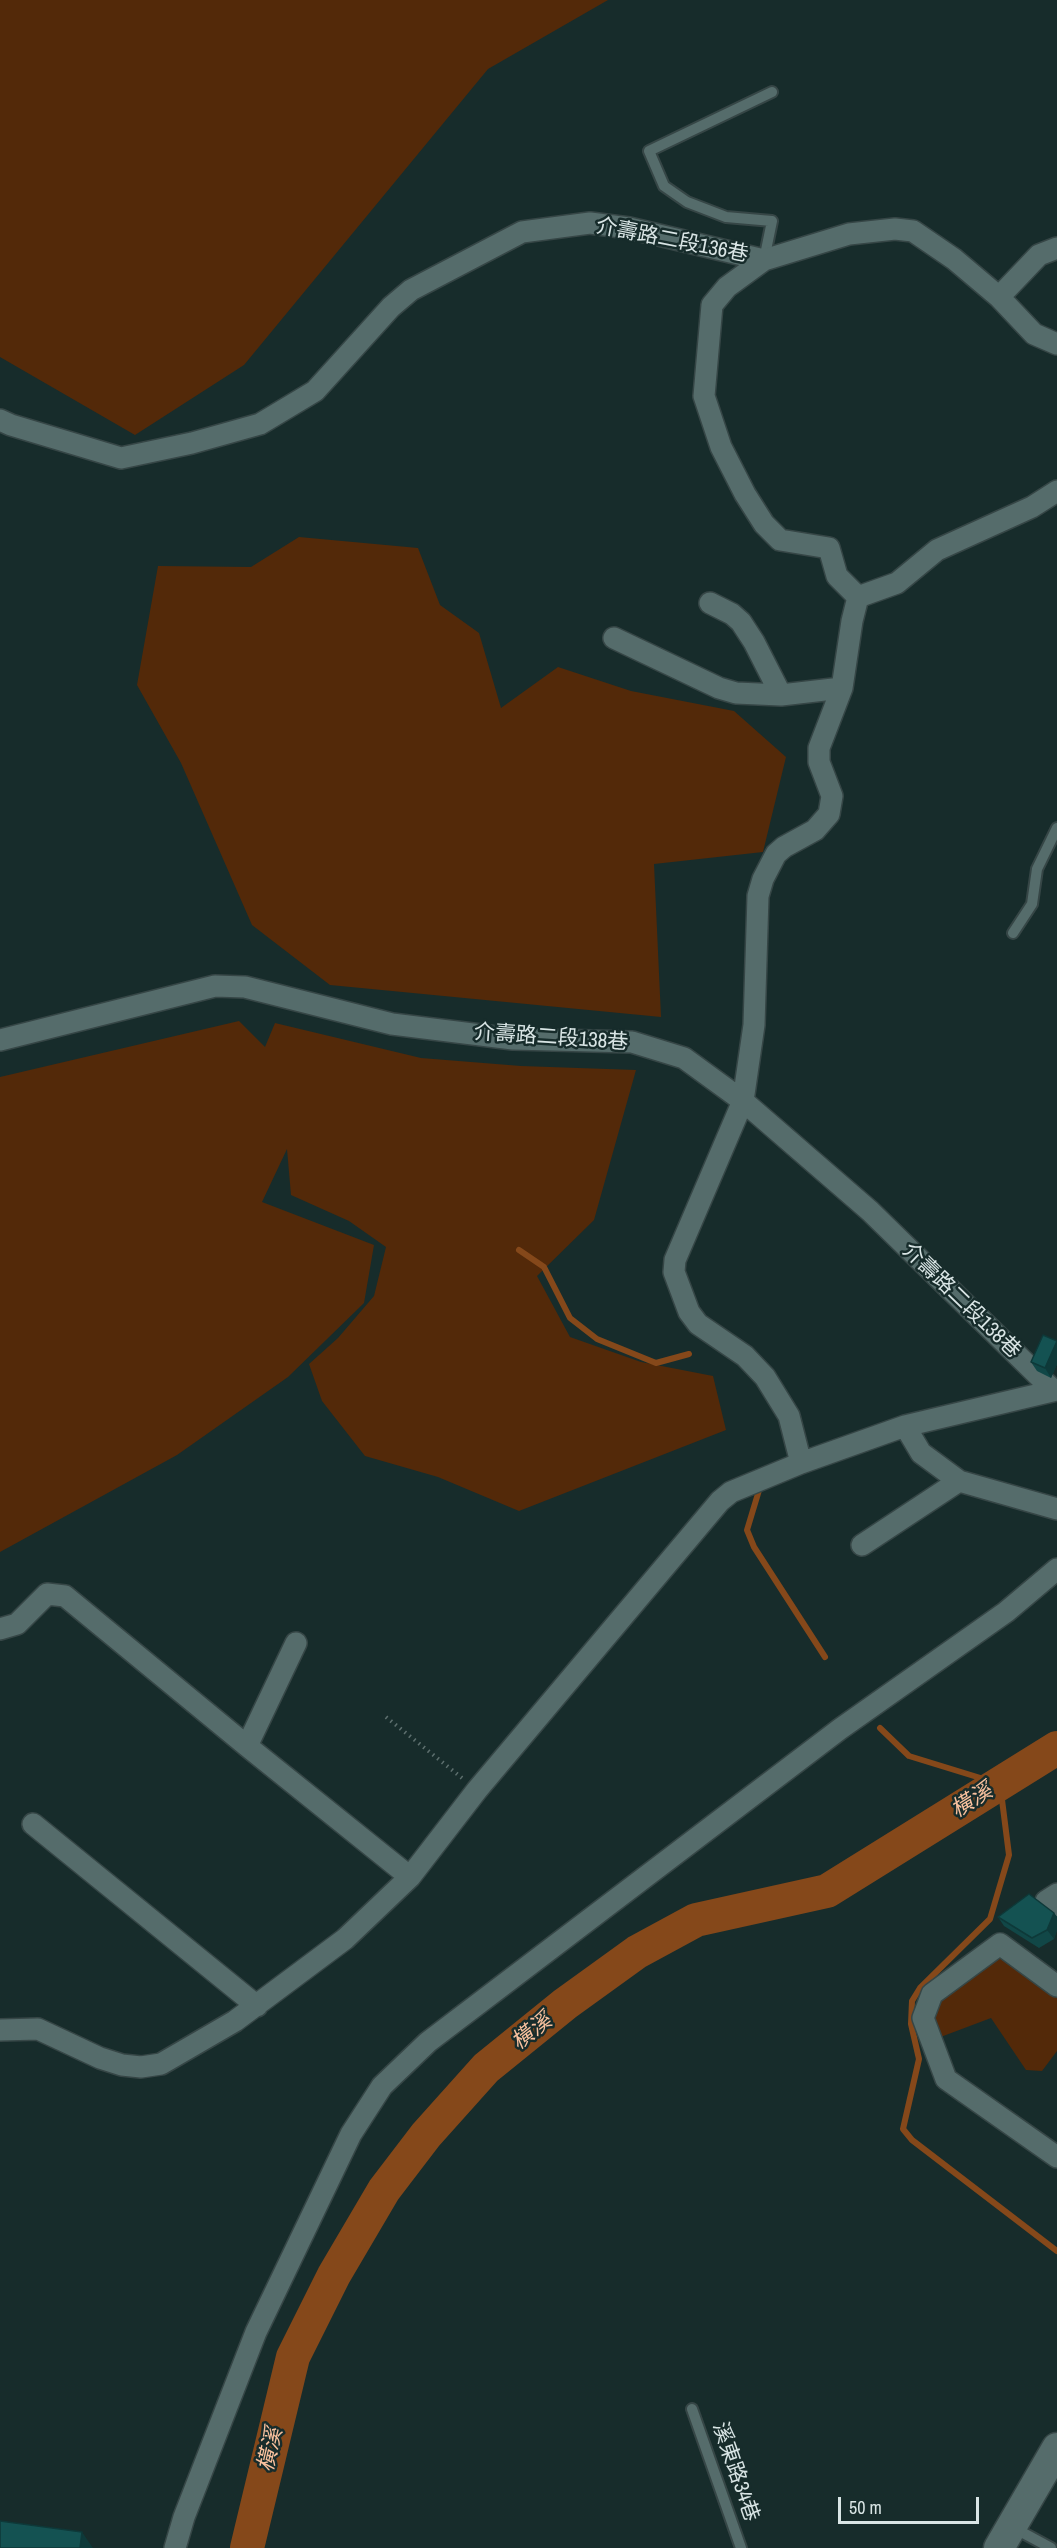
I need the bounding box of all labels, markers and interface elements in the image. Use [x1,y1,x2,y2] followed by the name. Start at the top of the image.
[594,214,750,268] street label: 介壽路二段136巷
[473,1020,629,1056] street label: 介壽路二段138巷
[897,1238,1025,1364] street label: 介壽路二段138巷
[946,1778,998,1824] water label: 橫溪
[507,2008,557,2056] water label: 橫溪
[706,2419,764,2525] street label: 溪東路34巷
[253,2426,289,2474] water label: 橫溪
[841,2485,982,2523] scale bar
[849,2495,882,2520] text: 50 m

